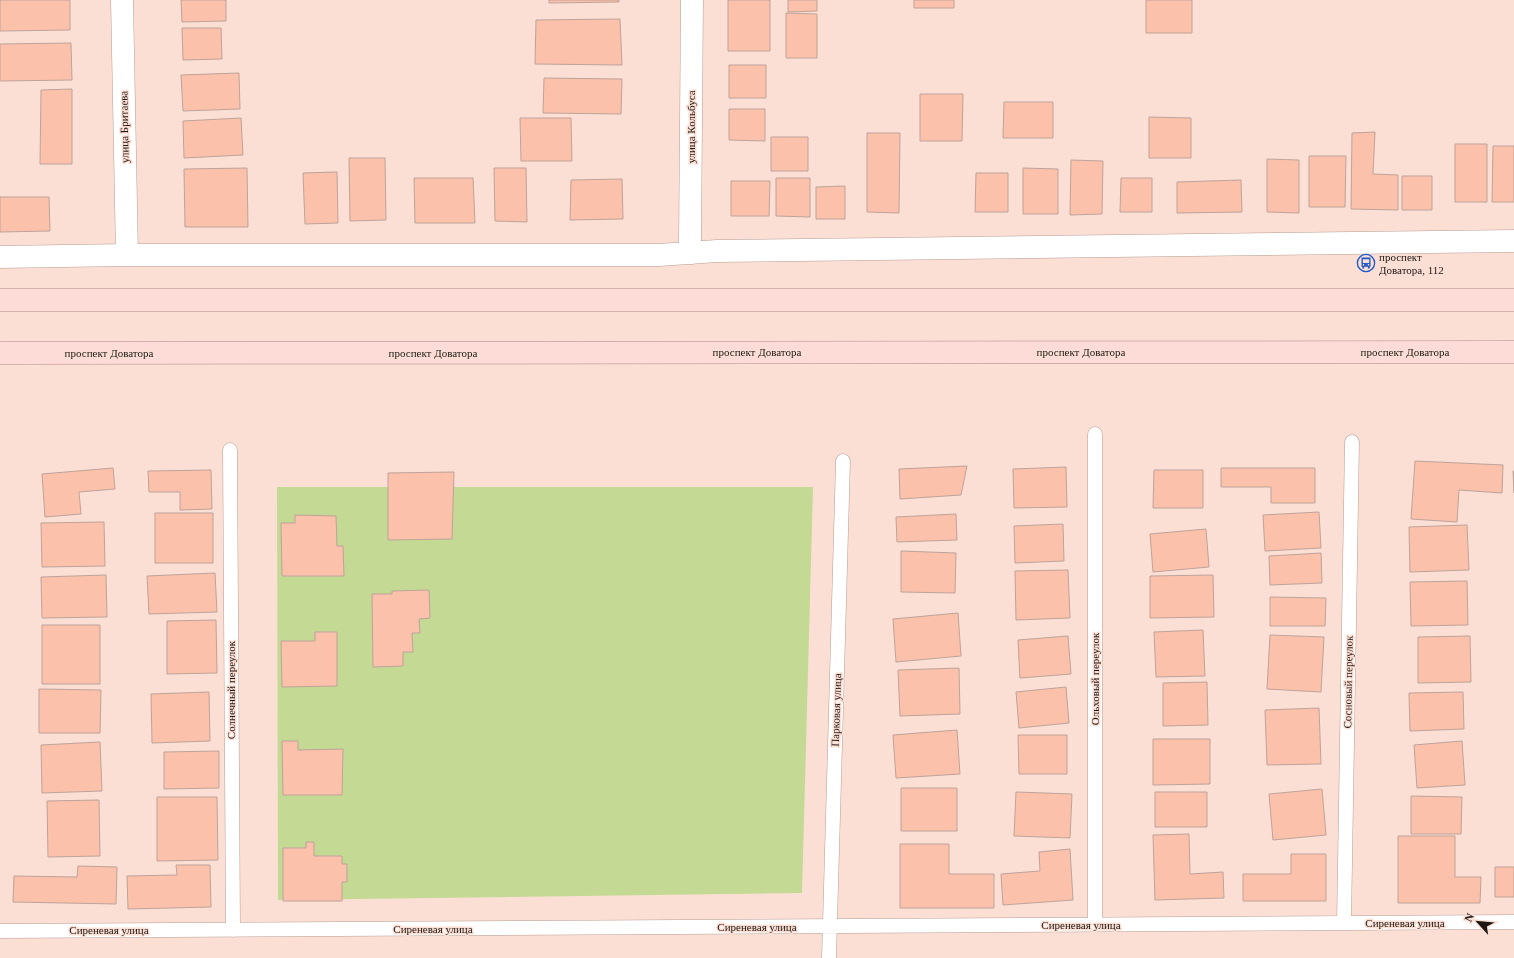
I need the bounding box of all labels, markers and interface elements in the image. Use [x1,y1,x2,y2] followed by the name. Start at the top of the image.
[685,90,697,164] street label: улица Кольбуса
[117,91,131,163] street label: улица Бритаева
[1379,251,1444,276] place label: проспект Доватора, 112
[1356,253,1376,273] bus stop icon: проспект Доватора, 112
[713,346,801,358] street label: проспект Доватора
[1037,346,1125,358] street label: проспект Доватора
[1361,346,1449,358] street label: проспект Доватора
[65,347,153,359] street label: проспект Доватора
[389,347,477,359] street label: проспект Доватора
[1089,632,1101,725] street label: Ольховый переулок
[1341,635,1355,729] street label: Сосновый переулок
[225,640,237,739] street label: Солнечный переулок
[829,673,843,747] street label: Парковая улица
[1458,902,1498,942] north arrow
[1462,911,1476,924] text: N
[1365,917,1445,929] street label: Сиреневая улица
[1041,919,1121,931] street label: Сиреневая улица
[717,921,797,933] street label: Сиреневая улица
[393,923,473,935] street label: Сиреневая улица
[69,924,149,936] street label: Сиреневая улица

